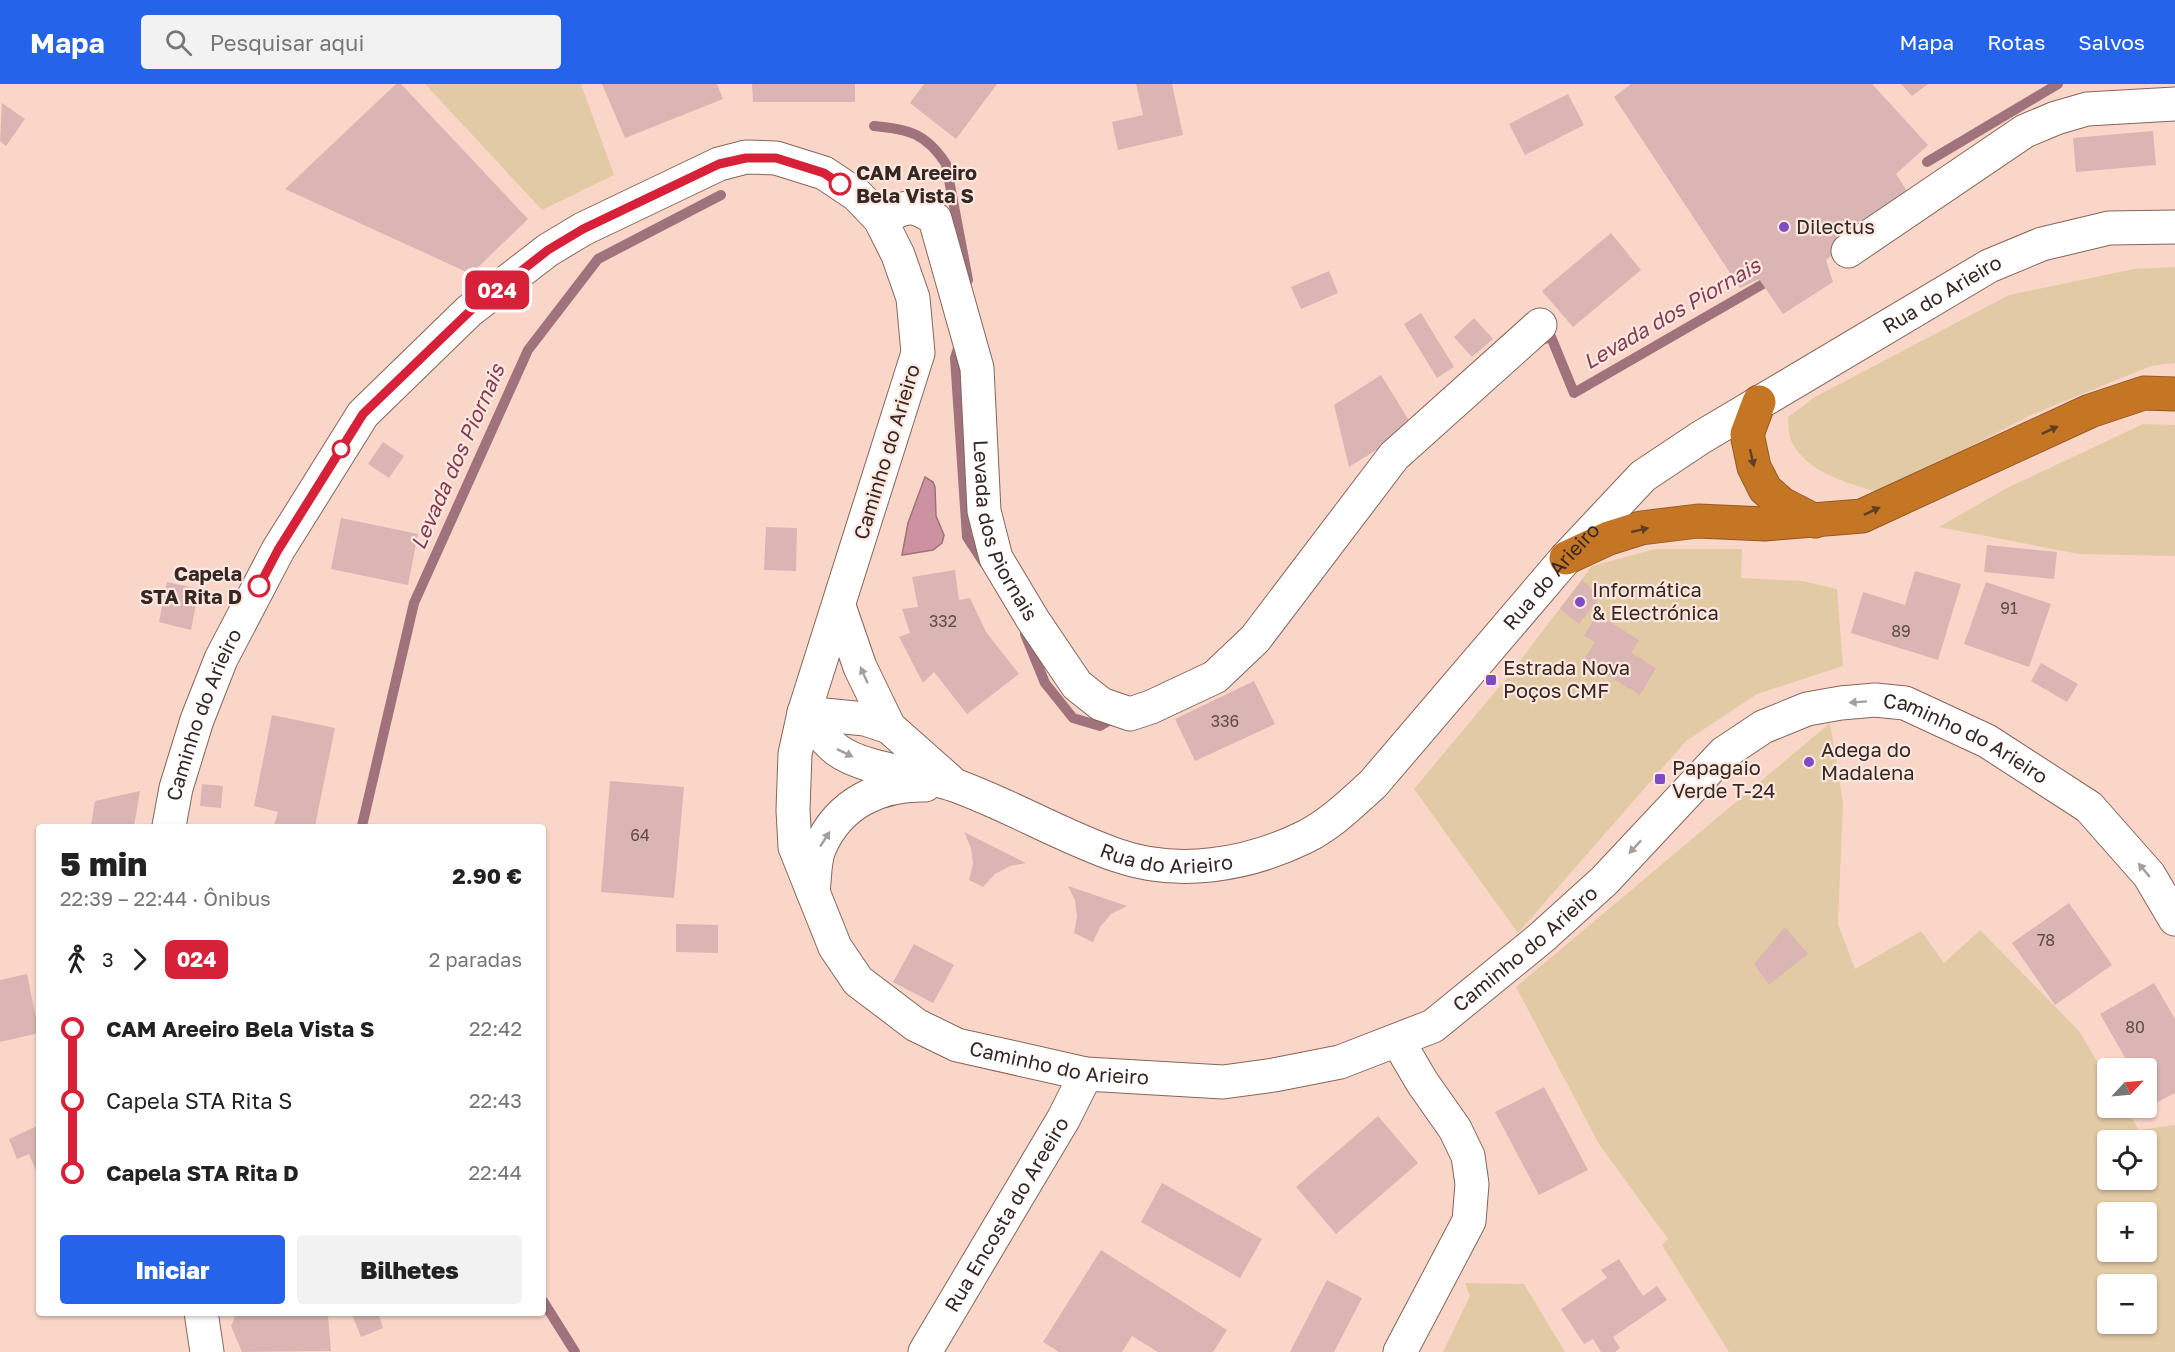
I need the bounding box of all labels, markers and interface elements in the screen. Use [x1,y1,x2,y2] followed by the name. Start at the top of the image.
[141,15,561,69] search box
[30,26,105,59] text: Mapa
[162,26,195,59] icon: search
[210,29,364,56] text: Pesquisar aqui
[1900,29,1954,55] text: Mapa
[1987,29,2045,55] text: Rotas
[2078,29,2145,55] text: Salvos
[856,160,977,207] place label: CAM Areeiro Bela Vista S
[829,173,851,195] marker: CAM Areeiro Bela Vista S
[1796,214,1875,238] place label: Dilectus
[1777,220,1791,234] marker: Dilectus
[1878,249,2005,338] street label: Rua do Arieiro
[1578,251,1765,374] water label: Levada dos Piornais
[462,270,532,310] line badge: 024
[477,277,517,303] text: 024
[405,359,510,553] water label: Levada dos Piornais
[848,361,924,542] street label: Caminho do Arieiro
[2041,425,2058,434] one-way arrow
[970,439,1044,625] street label: Levada dos Piornais
[332,440,350,458] unlabelled marker
[1748,449,1758,467] one-way arrow
[1864,507,1881,516] one-way arrow
[1497,517,1604,634] street label: Rua do Arieiro
[1630,524,1649,534] one-way arrow
[140,561,242,608] place label: Capela STA Rita D
[248,575,270,597] marker: Capela STA Rita D
[1592,577,1719,624] place label: Informática & Electrónica
[1573,595,1587,609] marker: Informática & Electrónica
[2000,598,2018,618] house number: 91
[929,611,957,631] house number: 332
[1891,621,1911,641] house number: 89
[161,624,246,802] street label: Caminho do Arieiro
[1503,655,1630,702] place label: Estrada Nova Poços CMF
[859,665,869,683] one-way arrow
[1484,673,1498,687] marker: Estrada Nova Poços CMF
[1882,688,2053,788] street label: Caminho do Arieiro
[1849,697,1868,706] one-way arrow
[1211,711,1239,731] house number: 336
[1821,737,1915,784] place label: Adega do Madalena
[837,749,854,758] one-way arrow
[1672,755,1776,802] place label: Papagaio Verde T-24
[1802,755,1816,769] marker: Adega do Madalena
[1653,772,1667,786] marker: Papagaio Verde T-24
[630,825,650,845] house number: 64
[819,831,830,847] one-way arrow
[1097,837,1234,877] street label: Rua do Arieiro
[1629,839,1642,854] one-way arrow
[60,844,147,883] text: 5 min
[452,862,522,889] text: 2.90 €
[2138,862,2151,878] one-way arrow
[1447,880,1602,1016] street label: Caminho do Arieiro
[60,886,271,910] text: 22:39 – 22:44 · Ônibus
[2037,930,2055,950] house number: 78
[60,943,93,976] icon: walk
[123,943,156,976] icon: forward
[177,946,216,972] text: 024
[102,947,114,971] text: 3
[429,947,522,971] text: 2 paradas
[106,1015,374,1042] text: CAM Areeiro Bela Vista S
[469,1016,522,1040] text: 22:42
[2125,1017,2145,1037] house number: 80
[967,1035,1150,1089] street label: Caminho do Arieiro
[2097,1058,2157,1118] north arrow
[2097,1058,2157,1334] map controls
[106,1087,292,1114] text: Capela STA Rita S
[469,1088,522,1112] text: 22:43
[939,1112,1073,1316] street label: Rua Encosta do Areeiro
[2097,1130,2157,1190] button: locate
[106,1159,299,1186] text: Capela STA Rita D
[468,1160,522,1184] text: 22:44
[2097,1202,2157,1262] button: +
[60,1235,285,1304] button: Iniciar
[297,1235,522,1304] button: Bilhetes
[2097,1274,2157,1334] button: −

